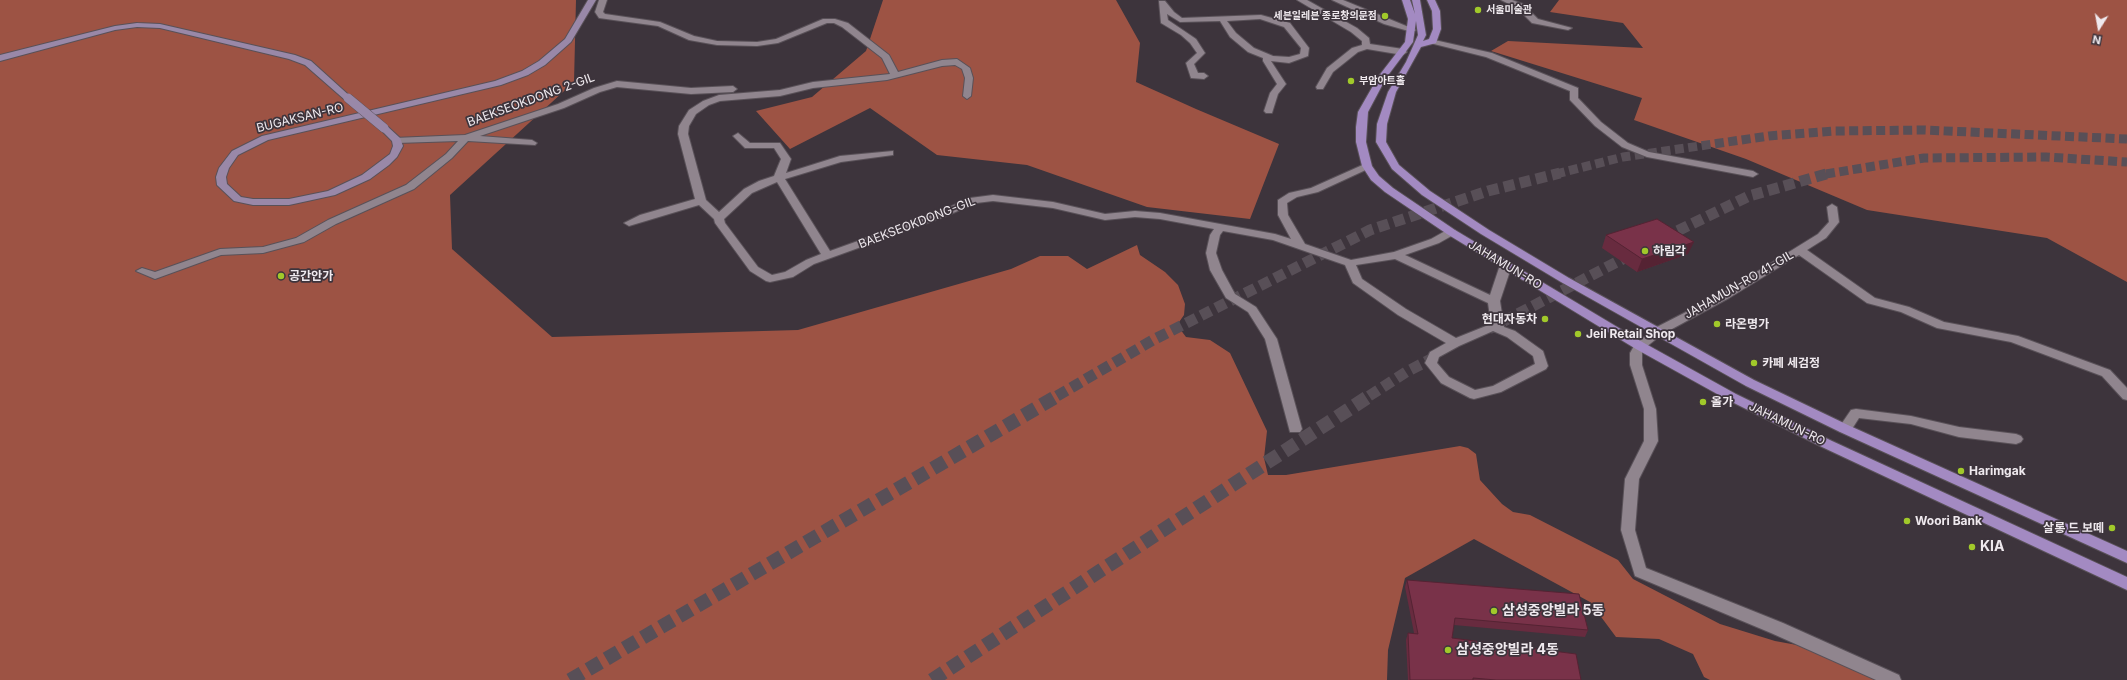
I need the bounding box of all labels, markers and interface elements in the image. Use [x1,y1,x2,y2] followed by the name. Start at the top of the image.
[1486,4,1532,16] place label: 서울미술관
[1473,5,1483,15] marker: 서울미술관
[2079,8,2119,48] north arrow
[1273,10,1377,22] place label: 세븐일레븐 종로창의문점
[1380,11,1390,21] marker: 세븐일레븐 종로창의문점
[2091,32,2102,47] text: N
[465,70,597,130] street label: BAEKSEOKDONG 2-GIL
[1359,75,1405,87] place label: 부암아트홀
[1346,76,1356,86] marker: 부암아트홀
[255,100,345,136] street label: BUGAKSAN-RO
[857,194,977,252] street label: BAEKSEOKDONG-GIL
[1466,237,1544,293] street label: JAHAMUN-RO
[1653,244,1686,258] place label: 하림각
[1640,246,1650,256] marker: 하림각
[1682,248,1796,322] street label: JAHAMUN-RO 41-GIL
[289,269,333,283] place label: 공간안가
[276,271,286,281] marker: 공간안가
[1482,312,1537,326] place label: 현대자동차
[1540,314,1550,324] marker: 현대자동차
[1725,317,1769,331] place label: 라온명가
[1712,319,1722,329] marker: 라온명가
[1586,327,1675,341] place label: Jeil Retail Shop
[1573,329,1583,339] marker: Jeil Retail Shop
[1762,356,1820,370] place label: 카페 세검정
[1749,358,1759,368] marker: 카페 세검정
[1711,395,1733,409] place label: 올가
[1698,397,1708,407] marker: 올가
[1746,399,1828,449] street label: JAHAMUN-RO
[1969,464,2026,478] place label: Harimgak
[1956,466,1966,476] marker: Harimgak
[1915,514,1982,528] place label: Woori Bank
[1902,516,1912,526] marker: Woori Bank
[2043,521,2104,535] place label: 살롱 드 보떼
[2107,523,2117,533] marker: 살롱 드 보떼
[1980,539,2004,555] place label: KIA
[1967,542,1977,552] marker: KIA
[1502,603,1604,619] place label: 삼성중앙빌라 5동
[1489,606,1499,616] marker: 삼성중앙빌라 5동
[1456,642,1559,658] place label: 삼성중앙빌라 4동
[1443,645,1453,655] marker: 삼성중앙빌라 4동

